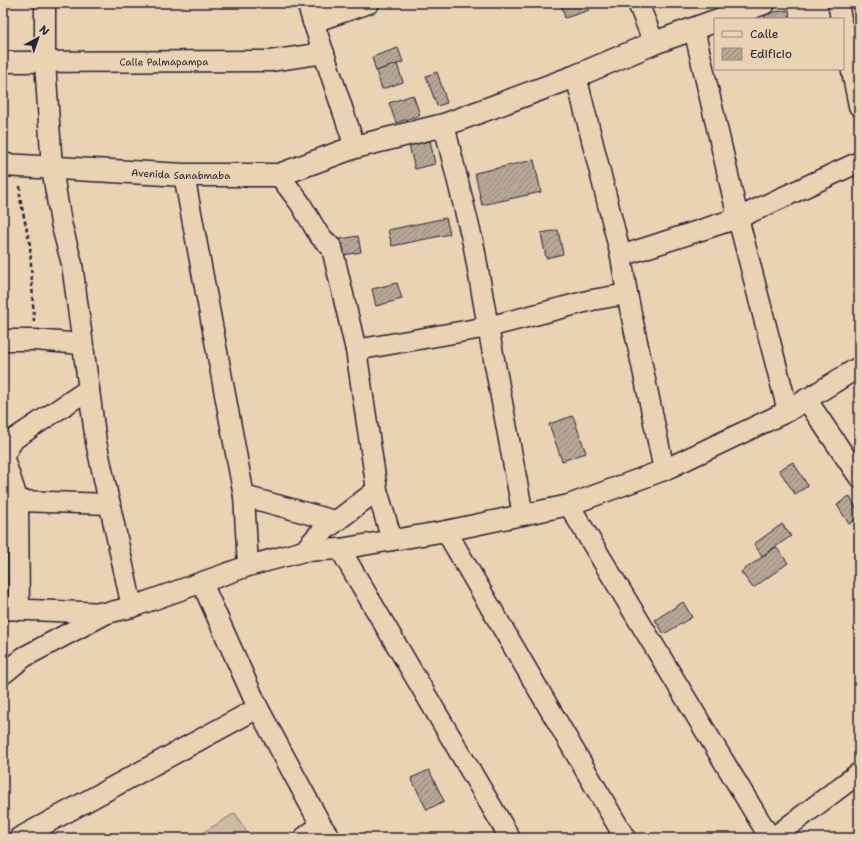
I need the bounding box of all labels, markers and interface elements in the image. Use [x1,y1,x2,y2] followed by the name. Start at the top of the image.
[18,18,58,58] north arrow
[714,18,844,70] legend
[36,22,52,39] text: N
[750,26,779,42] text: Calle
[750,46,792,62] text: Edificio
[119,55,209,69] street label: Calle Palmapampa
[131,166,231,182] street label: Avenida Sanabmaba

